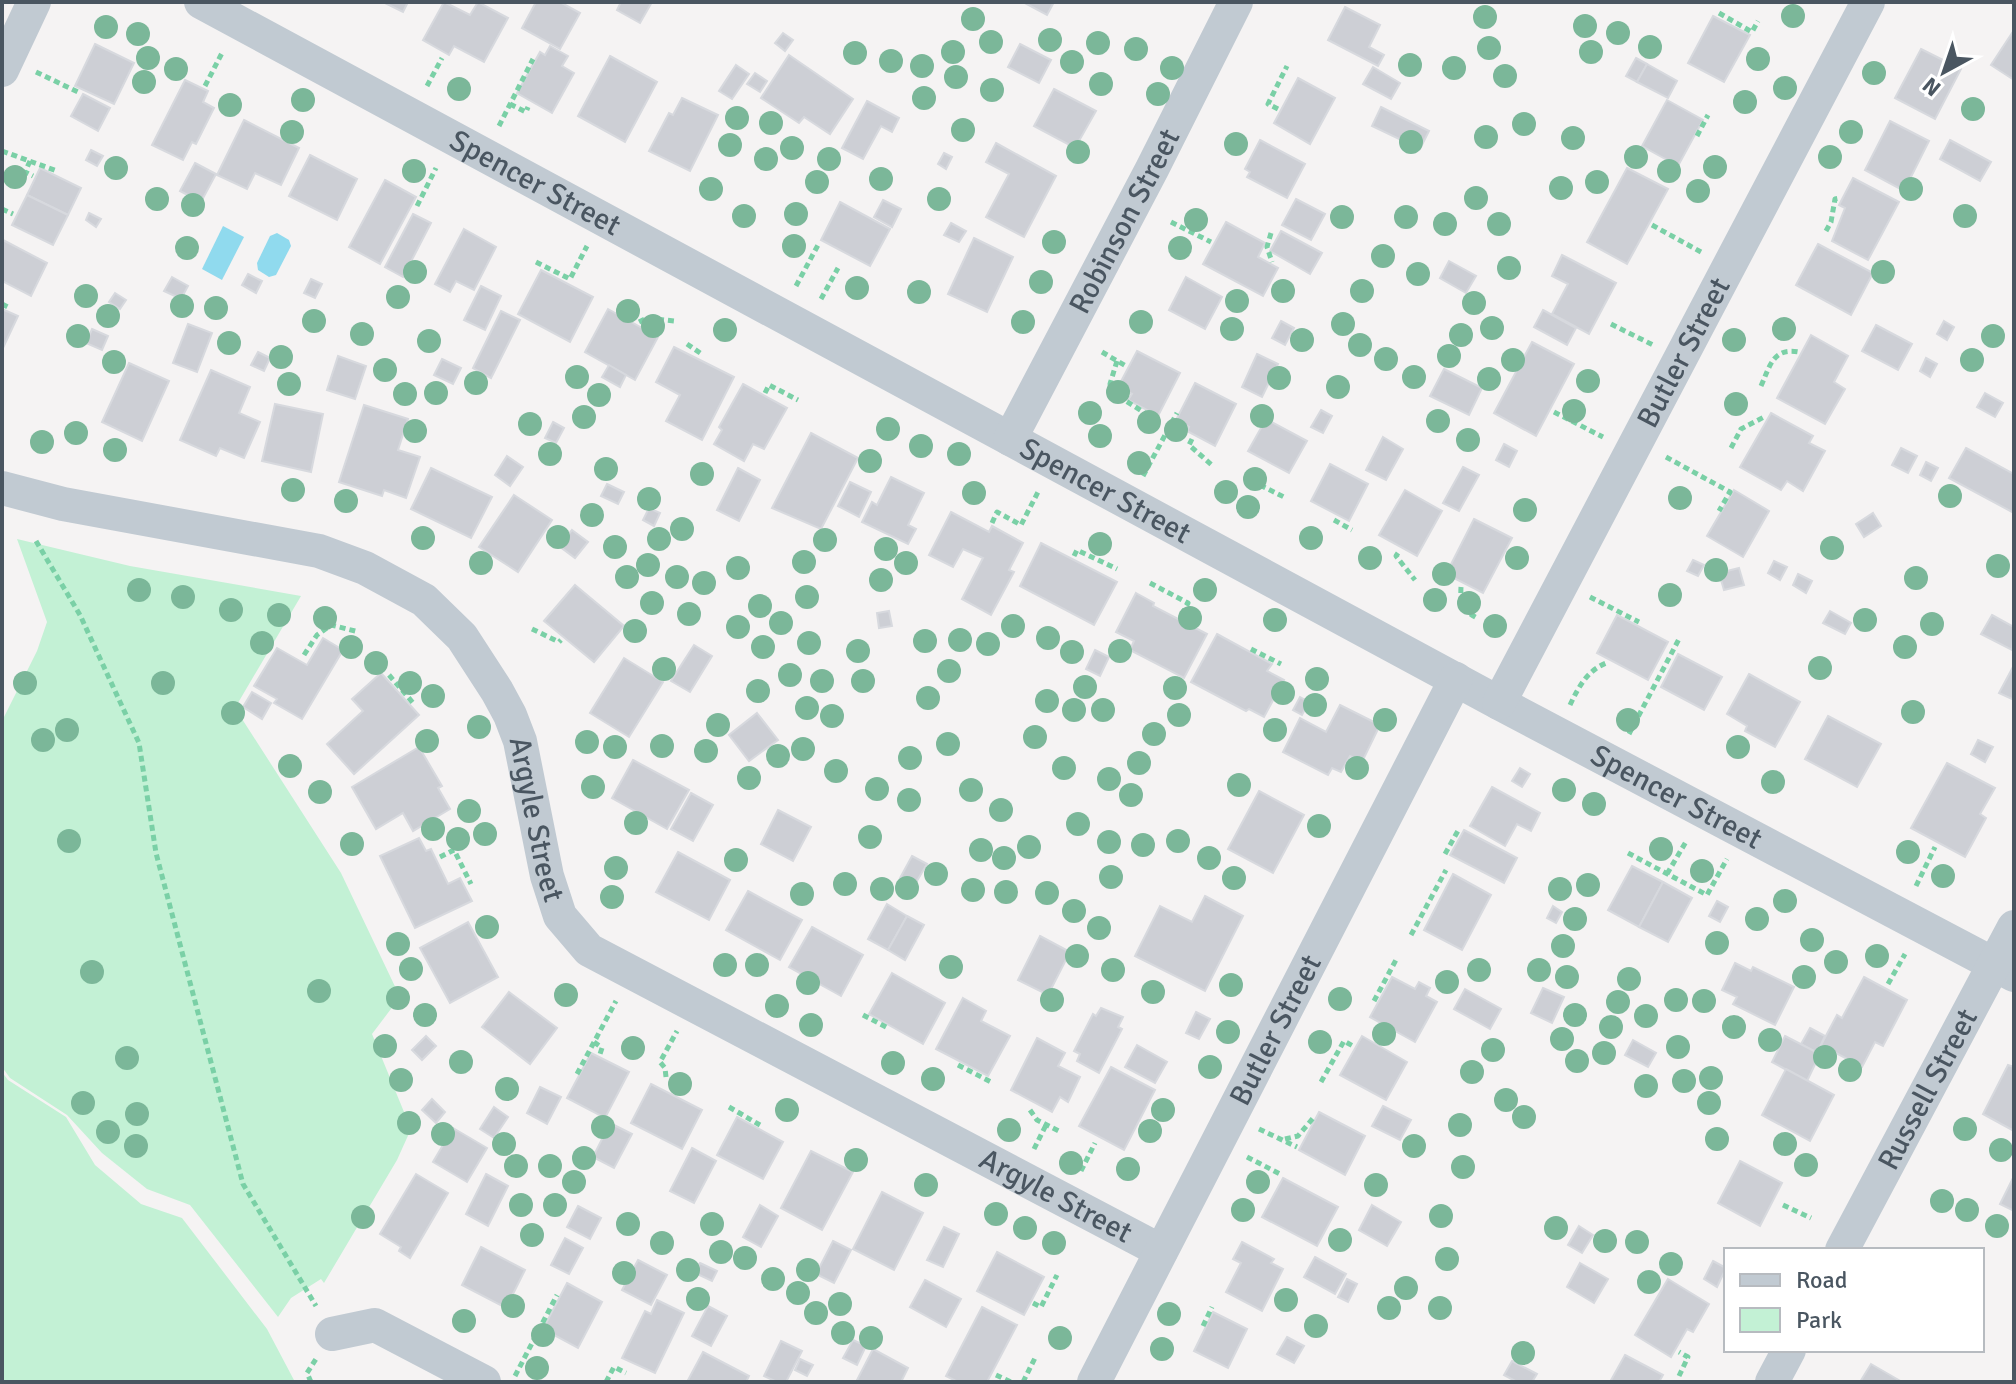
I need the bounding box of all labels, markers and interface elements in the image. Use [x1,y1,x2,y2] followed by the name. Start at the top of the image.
[1904,32,1984,112] north arrow
[1917,72,1946,102] text: N
[443,122,627,244] street label: Spencer Street
[1061,123,1188,320] street label: Robinson Street
[1629,271,1739,434] street label: Butler Street
[1013,430,1197,552] street label: Spencer Street
[501,734,572,907] street label: Argyle Street
[1584,737,1768,858] street label: Spencer Street
[1222,949,1330,1112] street label: Butler Street
[1870,1003,1986,1177] street label: Russell Street
[973,1141,1138,1251] street label: Argyle Street
[1724,1248,1984,1352] legend
[1796,1265,1847,1295] text: Road
[1796,1305,1842,1335] text: Park

